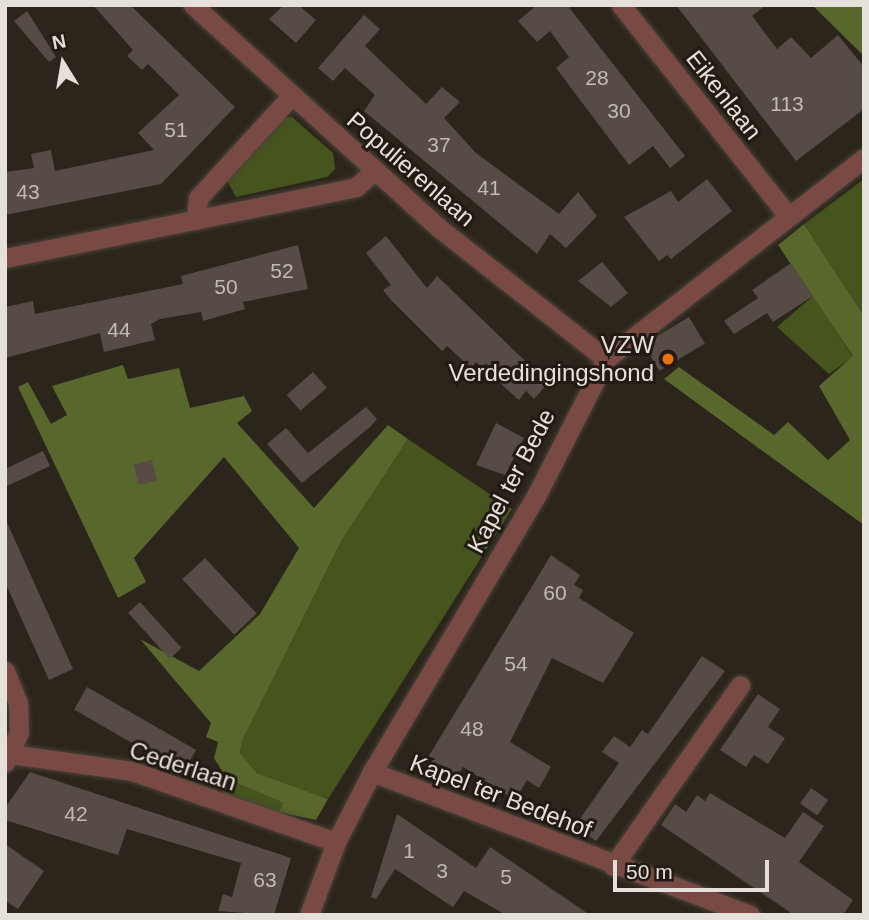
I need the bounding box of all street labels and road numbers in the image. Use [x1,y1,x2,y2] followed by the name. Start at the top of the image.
[680,45,768,145] street label: Eikenlaan
[341,106,481,232] street label: Populierenlaan
[461,404,561,558] street label: Kapel ter Bede
[126,735,240,797] street label: Cederlaan
[406,748,596,844] street label: Kapel ter Bedehof

